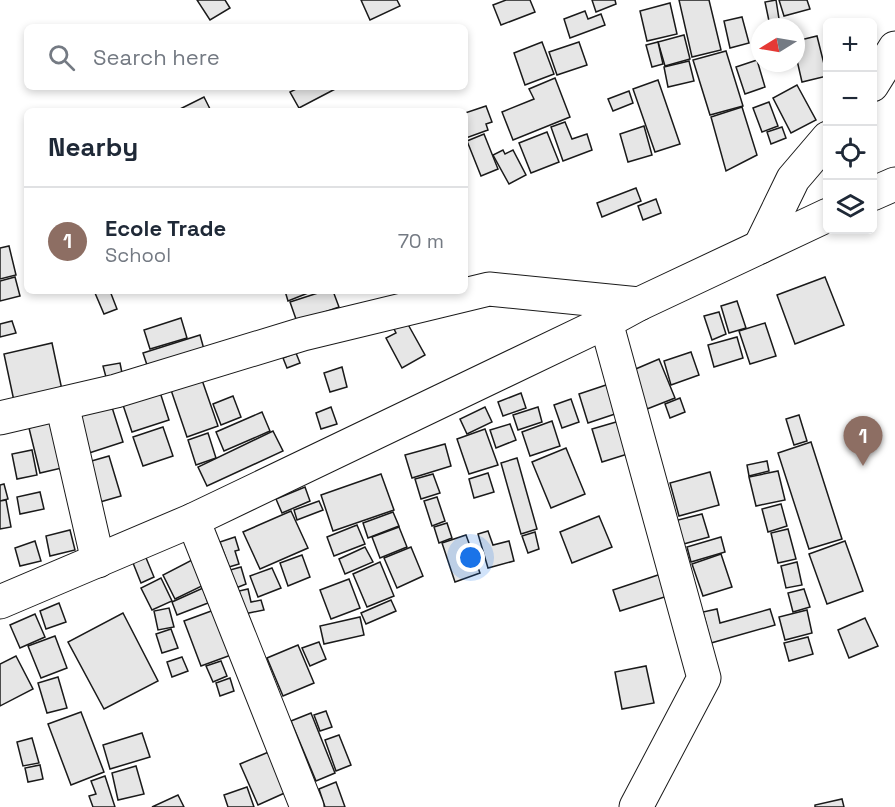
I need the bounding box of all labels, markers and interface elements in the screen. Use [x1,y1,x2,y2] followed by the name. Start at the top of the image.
[751,18,805,72] north arrow
[823,18,877,234] map controls
[823,18,877,72] button: +
[24,24,468,90] search box
[45,41,78,74] icon: search
[93,43,220,71] text: Search here
[823,72,877,126] button: −
[823,126,877,180] button: locate
[48,130,138,164] text: Nearby
[823,180,877,234] button: layers
[105,214,226,242] text: Ecole Trade
[63,228,72,254] text: 1
[398,228,444,254] text: 70 m
[105,242,171,268] text: School
[844,416,882,466] pin: 1
[456,543,485,572] your location

